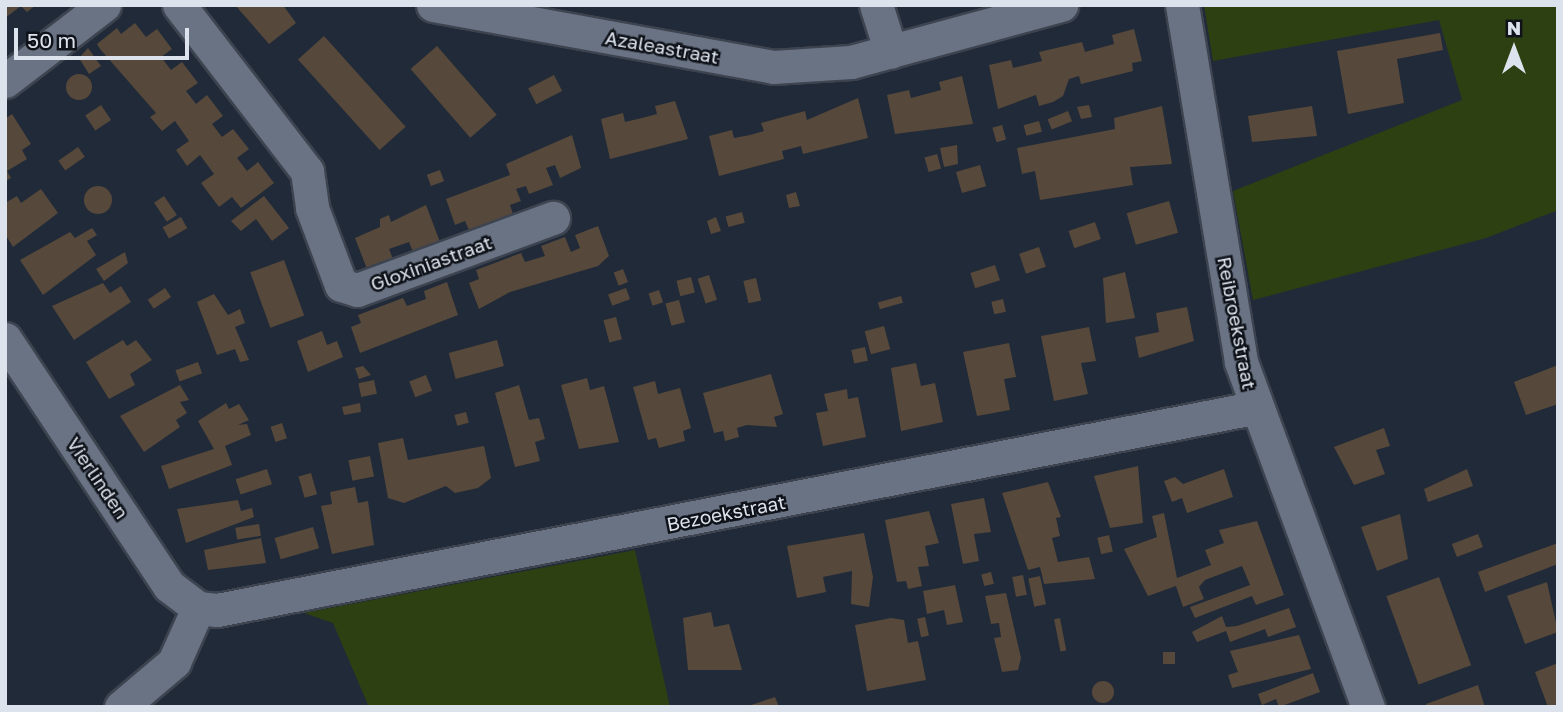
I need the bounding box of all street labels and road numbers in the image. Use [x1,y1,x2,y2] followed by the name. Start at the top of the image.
[604,26,720,68] street label: Azaleastraat
[367,231,495,295] street label: Gloxiniastraat
[1213,255,1261,391] street label: Reibroekstraat
[62,433,134,523] street label: Vierlinden
[665,490,787,536] street label: Bezoekstraat

